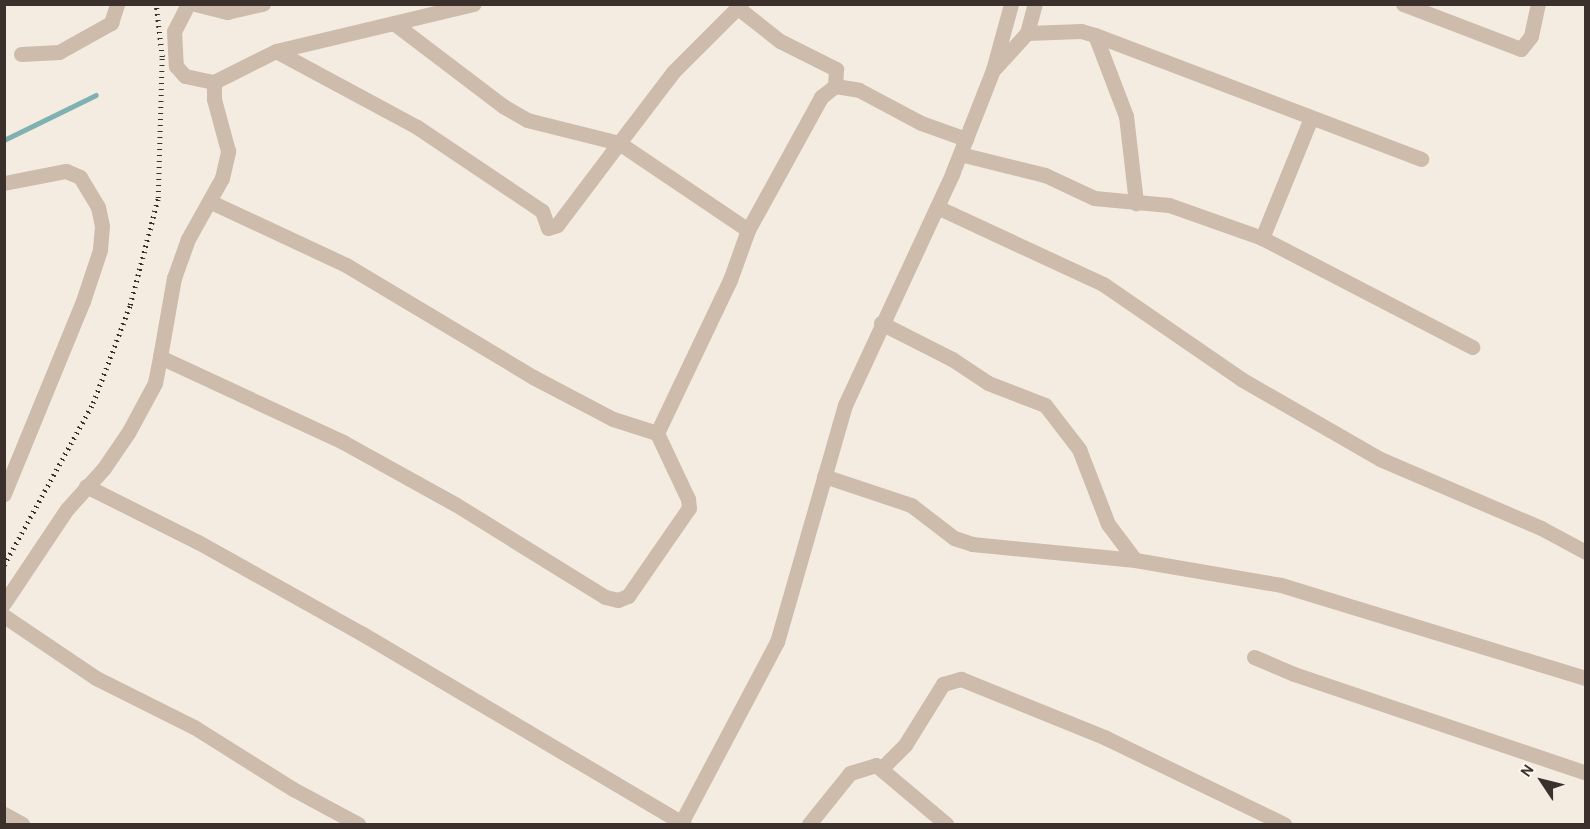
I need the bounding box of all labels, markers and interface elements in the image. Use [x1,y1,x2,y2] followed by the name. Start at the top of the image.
[1512,751,1572,811] north arrow
[1516,760,1538,781] text: N

